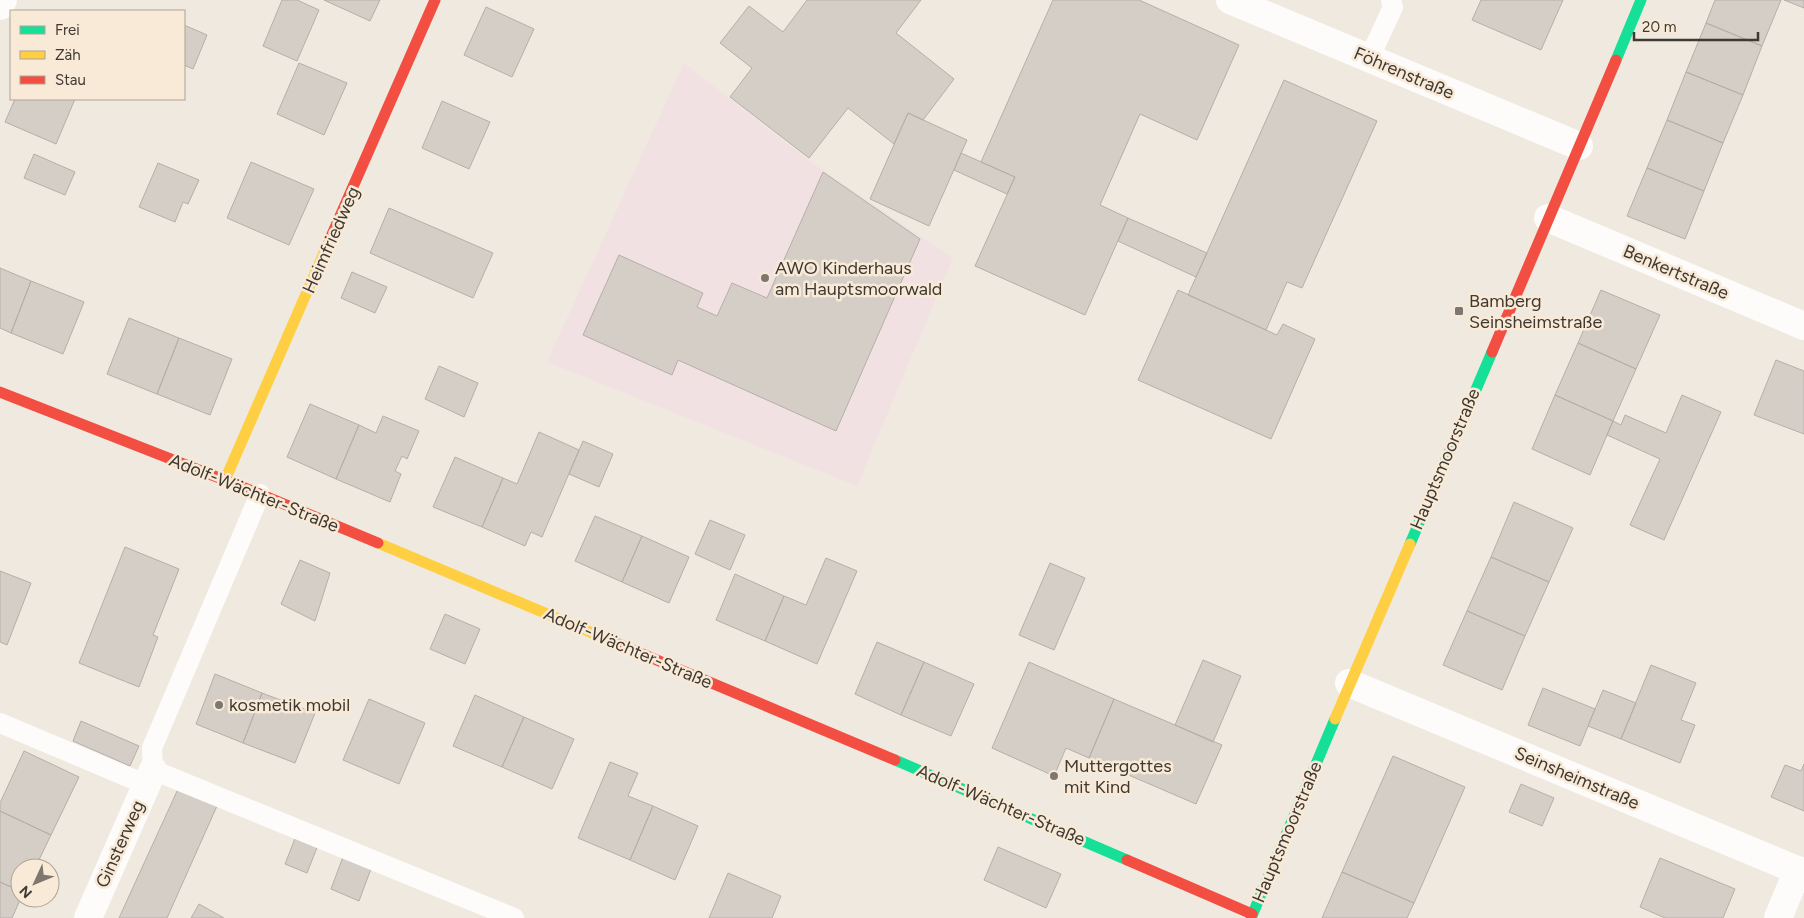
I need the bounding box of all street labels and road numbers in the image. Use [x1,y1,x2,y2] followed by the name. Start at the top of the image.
[1351,42,1457,104] street label: Föhrenstraße
[298,183,364,297] street label: Heimfriedweg
[1620,240,1732,304] street label: Benkertstraße
[1405,385,1485,533] street label: Hauptsmoorstraße
[166,449,342,537] street label: Adolf-Wächter-Straße
[541,603,716,693] street label: Adolf-Wächter-Straße
[1511,742,1643,814] street label: Seinsheimstraße
[1247,758,1327,906] street label: Hauptsmoorstraße
[914,760,1089,850] street label: Adolf-Wächter-Straße
[91,797,149,891] street label: Ginsterweg

